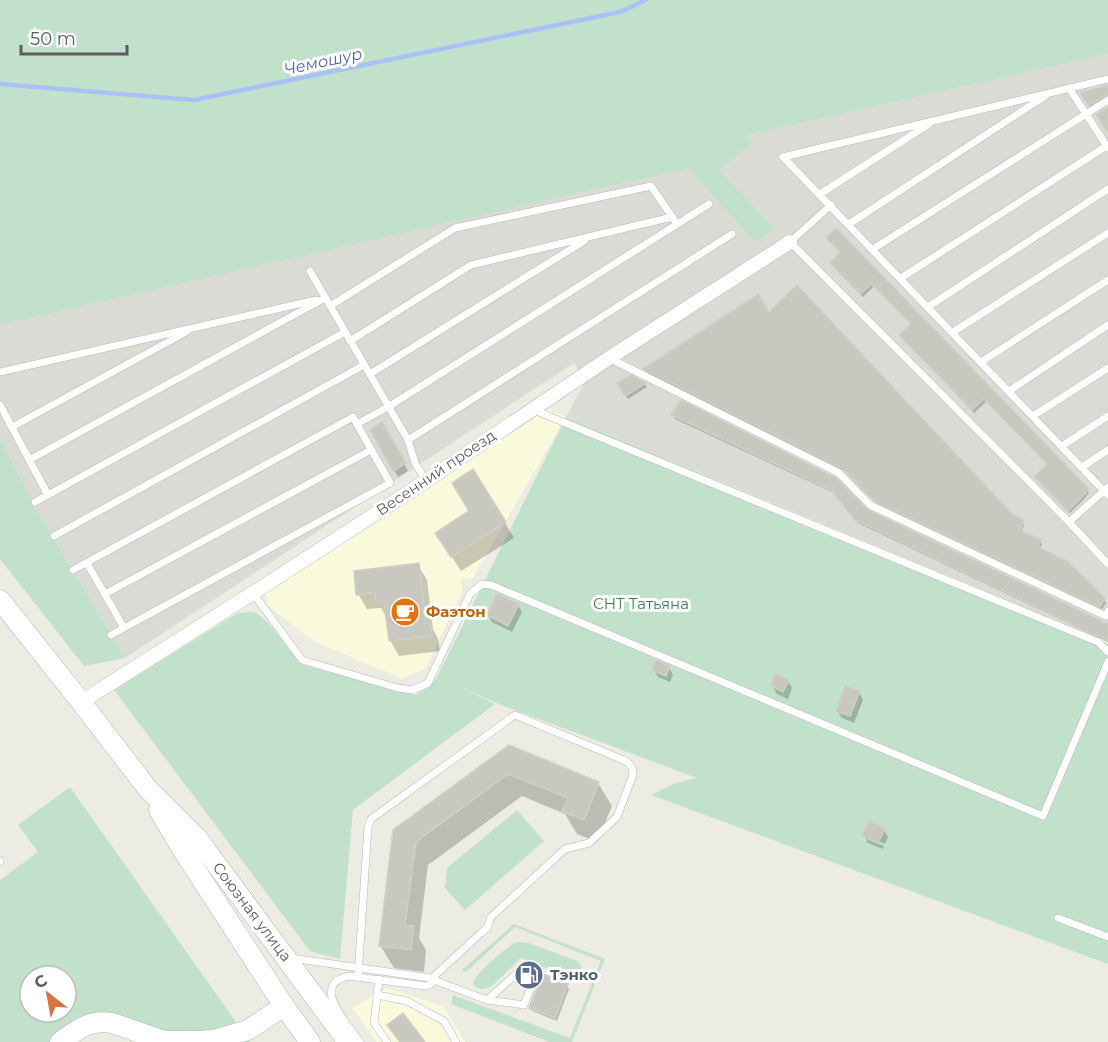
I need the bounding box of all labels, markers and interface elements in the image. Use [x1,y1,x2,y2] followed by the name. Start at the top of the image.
[21,18,128,56] scale bar
[30,28,76,50] text: 50 m
[282,44,364,79] water label: Чемошур
[372,425,499,520] street label: Весенний проезд
[593,594,689,613] park label: СНТ Татьяна
[389,596,421,628] cafe icon: Фаэтон
[426,602,486,621] place label: Фаэтон
[209,858,296,965] street label: Союзная улица
[513,959,545,991] fuel station icon: Тэнко
[18,964,78,1024] north arrow
[550,965,598,984] place label: Тэнко
[31,970,51,993] text: С

